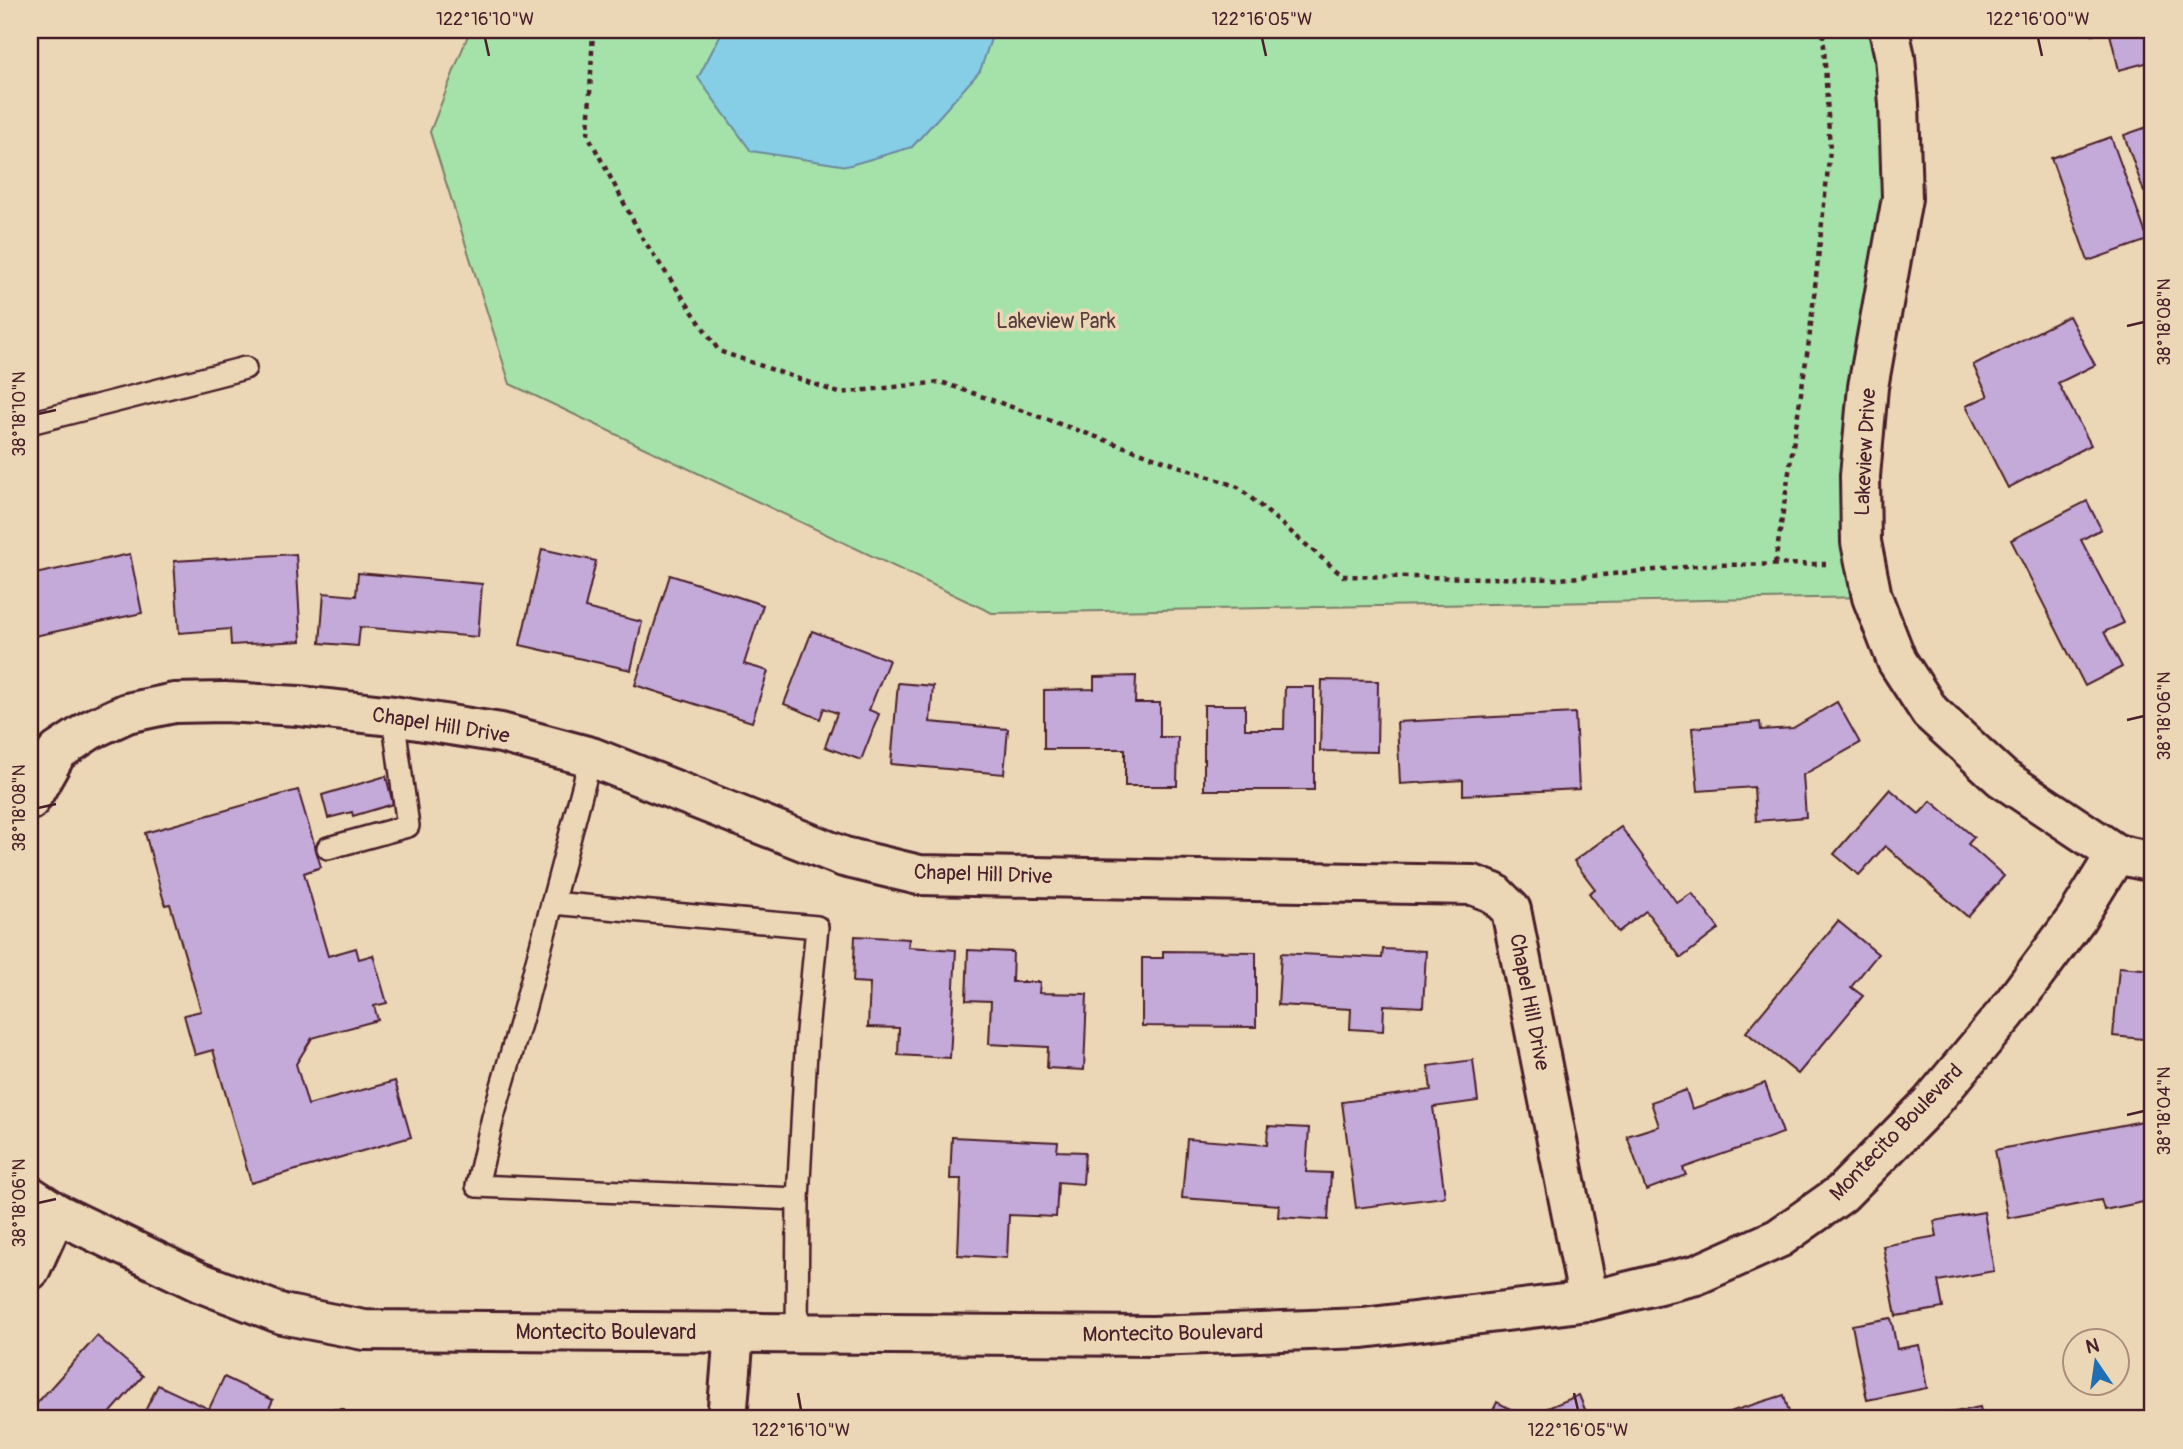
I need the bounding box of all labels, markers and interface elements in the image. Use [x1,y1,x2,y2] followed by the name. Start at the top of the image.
[436,8,534,31] text: 122°16'10"W
[1212,8,1312,31] text: 122°16'05"W
[1986,8,2090,31] text: 122°16'00"W
[2153,278,2176,366] text: 38°18'08"N
[996,308,1116,335] park label: Lakeview Park
[8,371,31,457] text: 38°18'10"N
[1849,387,1882,517] street label: Lakeview Drive
[2153,672,2176,760] text: 38°18'06"N
[370,701,512,750] street label: Chapel Hill Drive
[8,764,31,852] text: 38°18'08"N
[913,859,1053,890] street label: Chapel Hill Drive
[1503,931,1556,1073] street label: Chapel Hill Drive
[1824,1058,1969,1207] street label: Montecito Boulevard
[2153,1067,2176,1155] text: 38°18'04"N
[8,1159,31,1247] text: 38°18'06"N
[1082,1318,1264,1349] street label: Montecito Boulevard
[515,1319,697,1346] street label: Montecito Boulevard
[2060,1326,2130,1396] north arrow
[2083,1333,2102,1360] text: N
[752,1419,850,1442] text: 122°16'10"W
[1528,1419,1628,1442] text: 122°16'05"W

